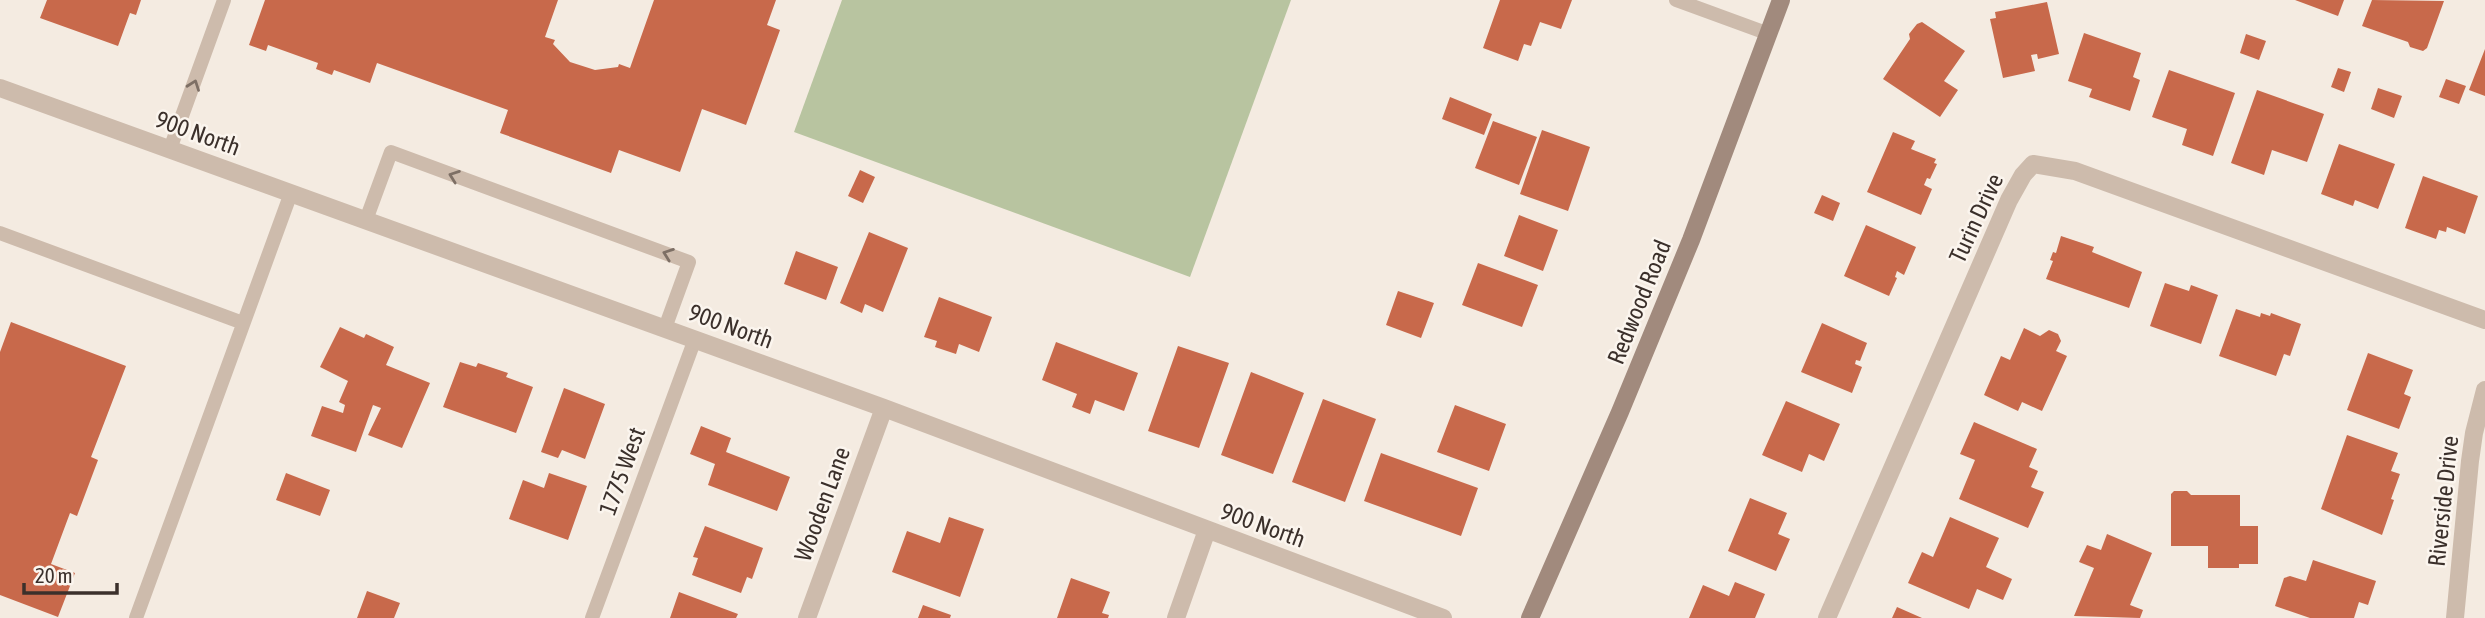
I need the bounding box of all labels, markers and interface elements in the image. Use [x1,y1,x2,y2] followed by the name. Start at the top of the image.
[185,79,199,91] one-way arrow
[152,105,244,161] street label: 900 North
[1944,169,2008,267] street label: Turin Drive
[449,170,461,184] one-way arrow
[1602,236,1676,368] street label: Redwood Road
[662,249,674,263] one-way arrow
[685,298,777,354] street label: 900 North
[594,423,650,519] street label: 1775 West
[2423,434,2463,568] street label: Riverside Drive
[789,443,855,565] street label: Wooden Lane
[1217,497,1309,553] street label: 900 North
[24,552,117,596] scale bar
[35,563,73,587] text: 20 m

